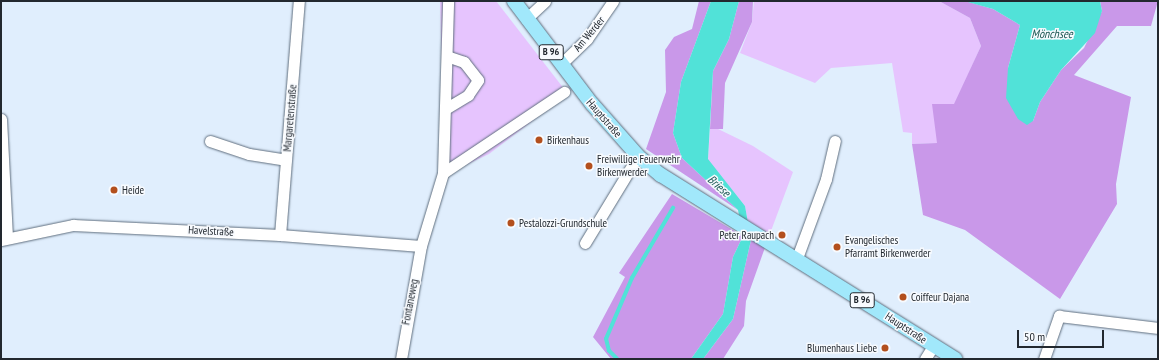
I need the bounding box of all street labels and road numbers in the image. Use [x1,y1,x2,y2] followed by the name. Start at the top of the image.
[571,14,607,54] street label: Am Werder
[538,44,564,60] road number: B 96
[280,84,300,152] street label: Margaretenstraße
[584,96,624,140] street label: Hauptstraße
[188,223,234,239] street label: Havelstraße
[399,278,421,326] street label: Fontaneweg
[849,292,875,308] road number: B 96
[883,310,929,346] street label: Hauptstraße

